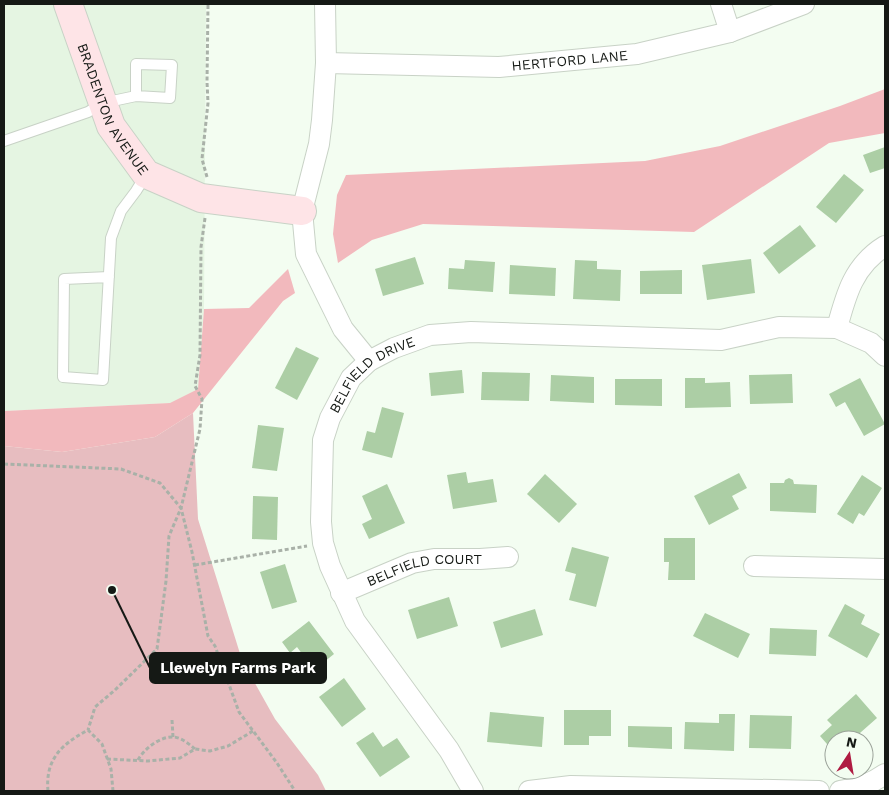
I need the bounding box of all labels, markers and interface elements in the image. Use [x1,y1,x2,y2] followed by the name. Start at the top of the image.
[74,41,152,178] street label: BRADENTON AVENUE
[511,47,629,74] street label: HERTFORD LANE
[326,333,417,416] street label: BELFIELD DRIVE
[364,551,483,589] street label: BELFIELD COURT
[150,653,326,683] callout: Llewelyn Farms Park
[160,659,316,677] text: Llewelyn Farms Park
[824,730,874,780] north arrow
[845,733,858,751] text: N

